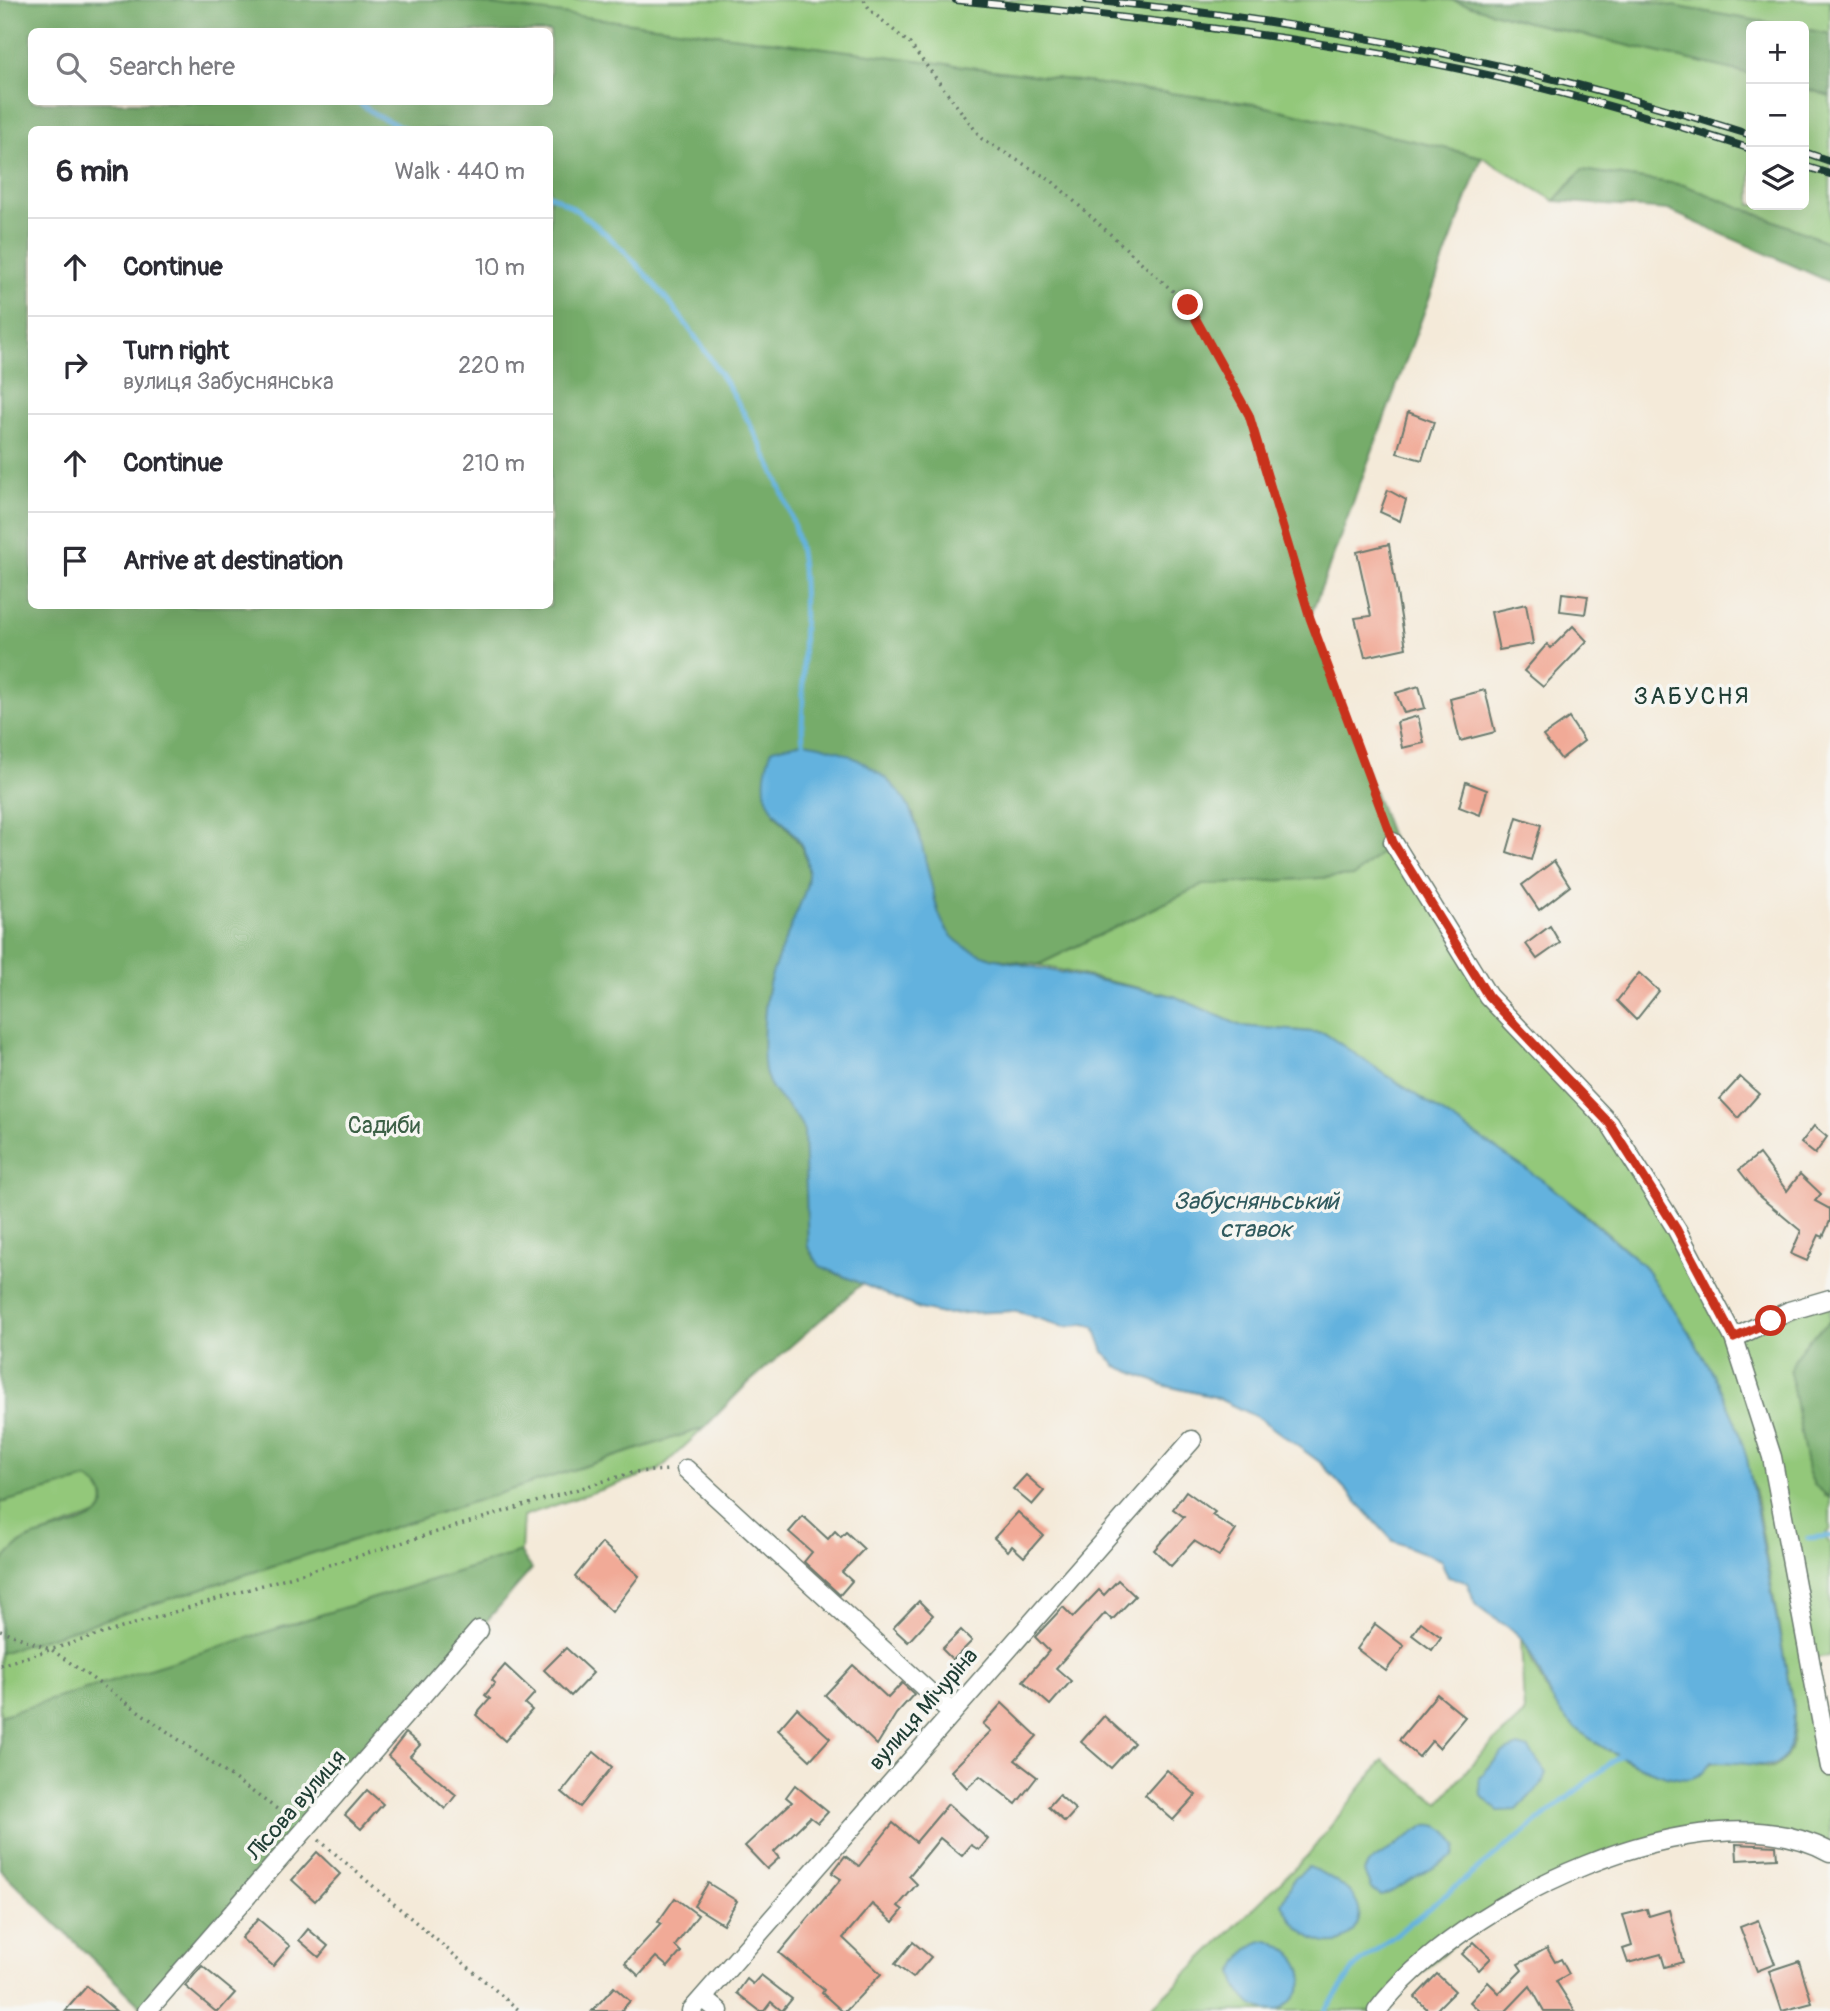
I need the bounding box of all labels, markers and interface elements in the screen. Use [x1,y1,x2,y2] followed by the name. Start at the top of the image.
[1746,21,1809,210] map controls
[1746,21,1809,84] button: +
[28,28,553,105] search box
[52,48,90,86] icon: search
[108,51,235,83] text: Search here
[1746,84,1809,147] button: −
[1746,147,1809,210] button: layers
[56,153,129,190] text: 6 min
[394,157,525,186] text: Walk · 440 m
[56,248,94,286] icon: ahead
[123,251,223,283] text: Continue
[475,253,525,282] text: 10 m
[1172,289,1203,320] route end
[123,335,229,367] text: Turn right
[56,346,94,384] icon: right
[458,351,525,380] text: 220 m
[123,367,334,396] text: вулиця Забуснянська
[56,444,94,482] icon: ahead
[123,447,223,479] text: Continue
[462,449,525,478] text: 210 m
[56,542,94,580] icon: arrive
[123,545,343,577] text: Arrive at destination
[1634,682,1750,711] district label: ЗАБУСНЯ
[348,1111,420,1140] park label: Садиби
[1173,1187,1341,1244] water label: Забусняньський ставок
[1755,1305,1786,1336] route start
[862,1642,984,1776] street label: вулиця Мічуріна
[239,1744,352,1867] street label: Лісова вулиця

